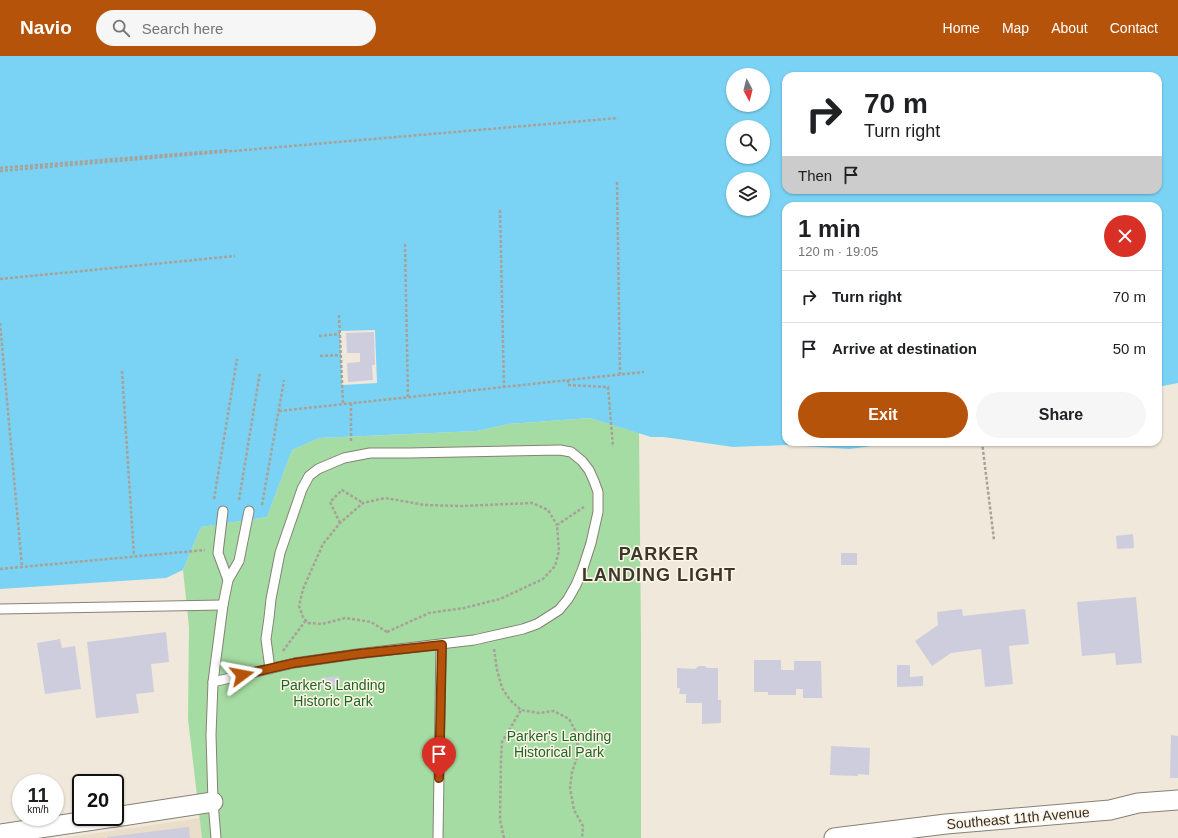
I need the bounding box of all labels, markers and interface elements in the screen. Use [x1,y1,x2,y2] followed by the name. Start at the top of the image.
[96,10,376,46] search box
[20,17,72,38] text: Navio
[110,17,132,39] icon: search
[142,20,223,37] text: Search here
[943,20,980,36] text: Home
[1002,20,1029,36] text: Map
[1051,20,1088,36] text: About
[1110,20,1158,36] text: Contact
[726,68,770,112] north arrow
[726,68,770,216] map controls
[798,88,850,140] icon: right
[864,88,928,119] text: 70 m
[726,120,770,164] button: search
[864,121,940,141] text: Turn right
[840,164,862,186] icon: arrive
[798,167,832,184] text: Then
[726,172,770,216] button: layers
[798,215,861,242] text: 1 min
[1104,215,1146,257] button: close
[798,244,878,259] text: 120 m · 19:05
[798,286,820,308] icon: right
[832,288,902,305] text: Turn right
[1113,288,1146,305] text: 70 m
[798,338,820,360] icon: arrive
[832,340,977,357] text: Arrive at destination
[1113,340,1146,357] text: 50 m
[798,392,968,438] button: Exit
[976,392,1146,438] button: Share
[582,544,736,585] district label: PARKER LANDING LIGHT
[221,654,263,696] position arrow
[281,677,385,709] park label: Parker's Landing Historic Park
[507,728,611,760] park label: Parker's Landing Historical Park
[422,737,456,778] pin
[428,743,450,765] icon: arrive
[72,774,124,826] speed limit sign: 20
[27,784,49,806] text: 11
[27,804,49,815] text: km/h
[946,804,1090,832] street label: Southeast 11th Avenue

